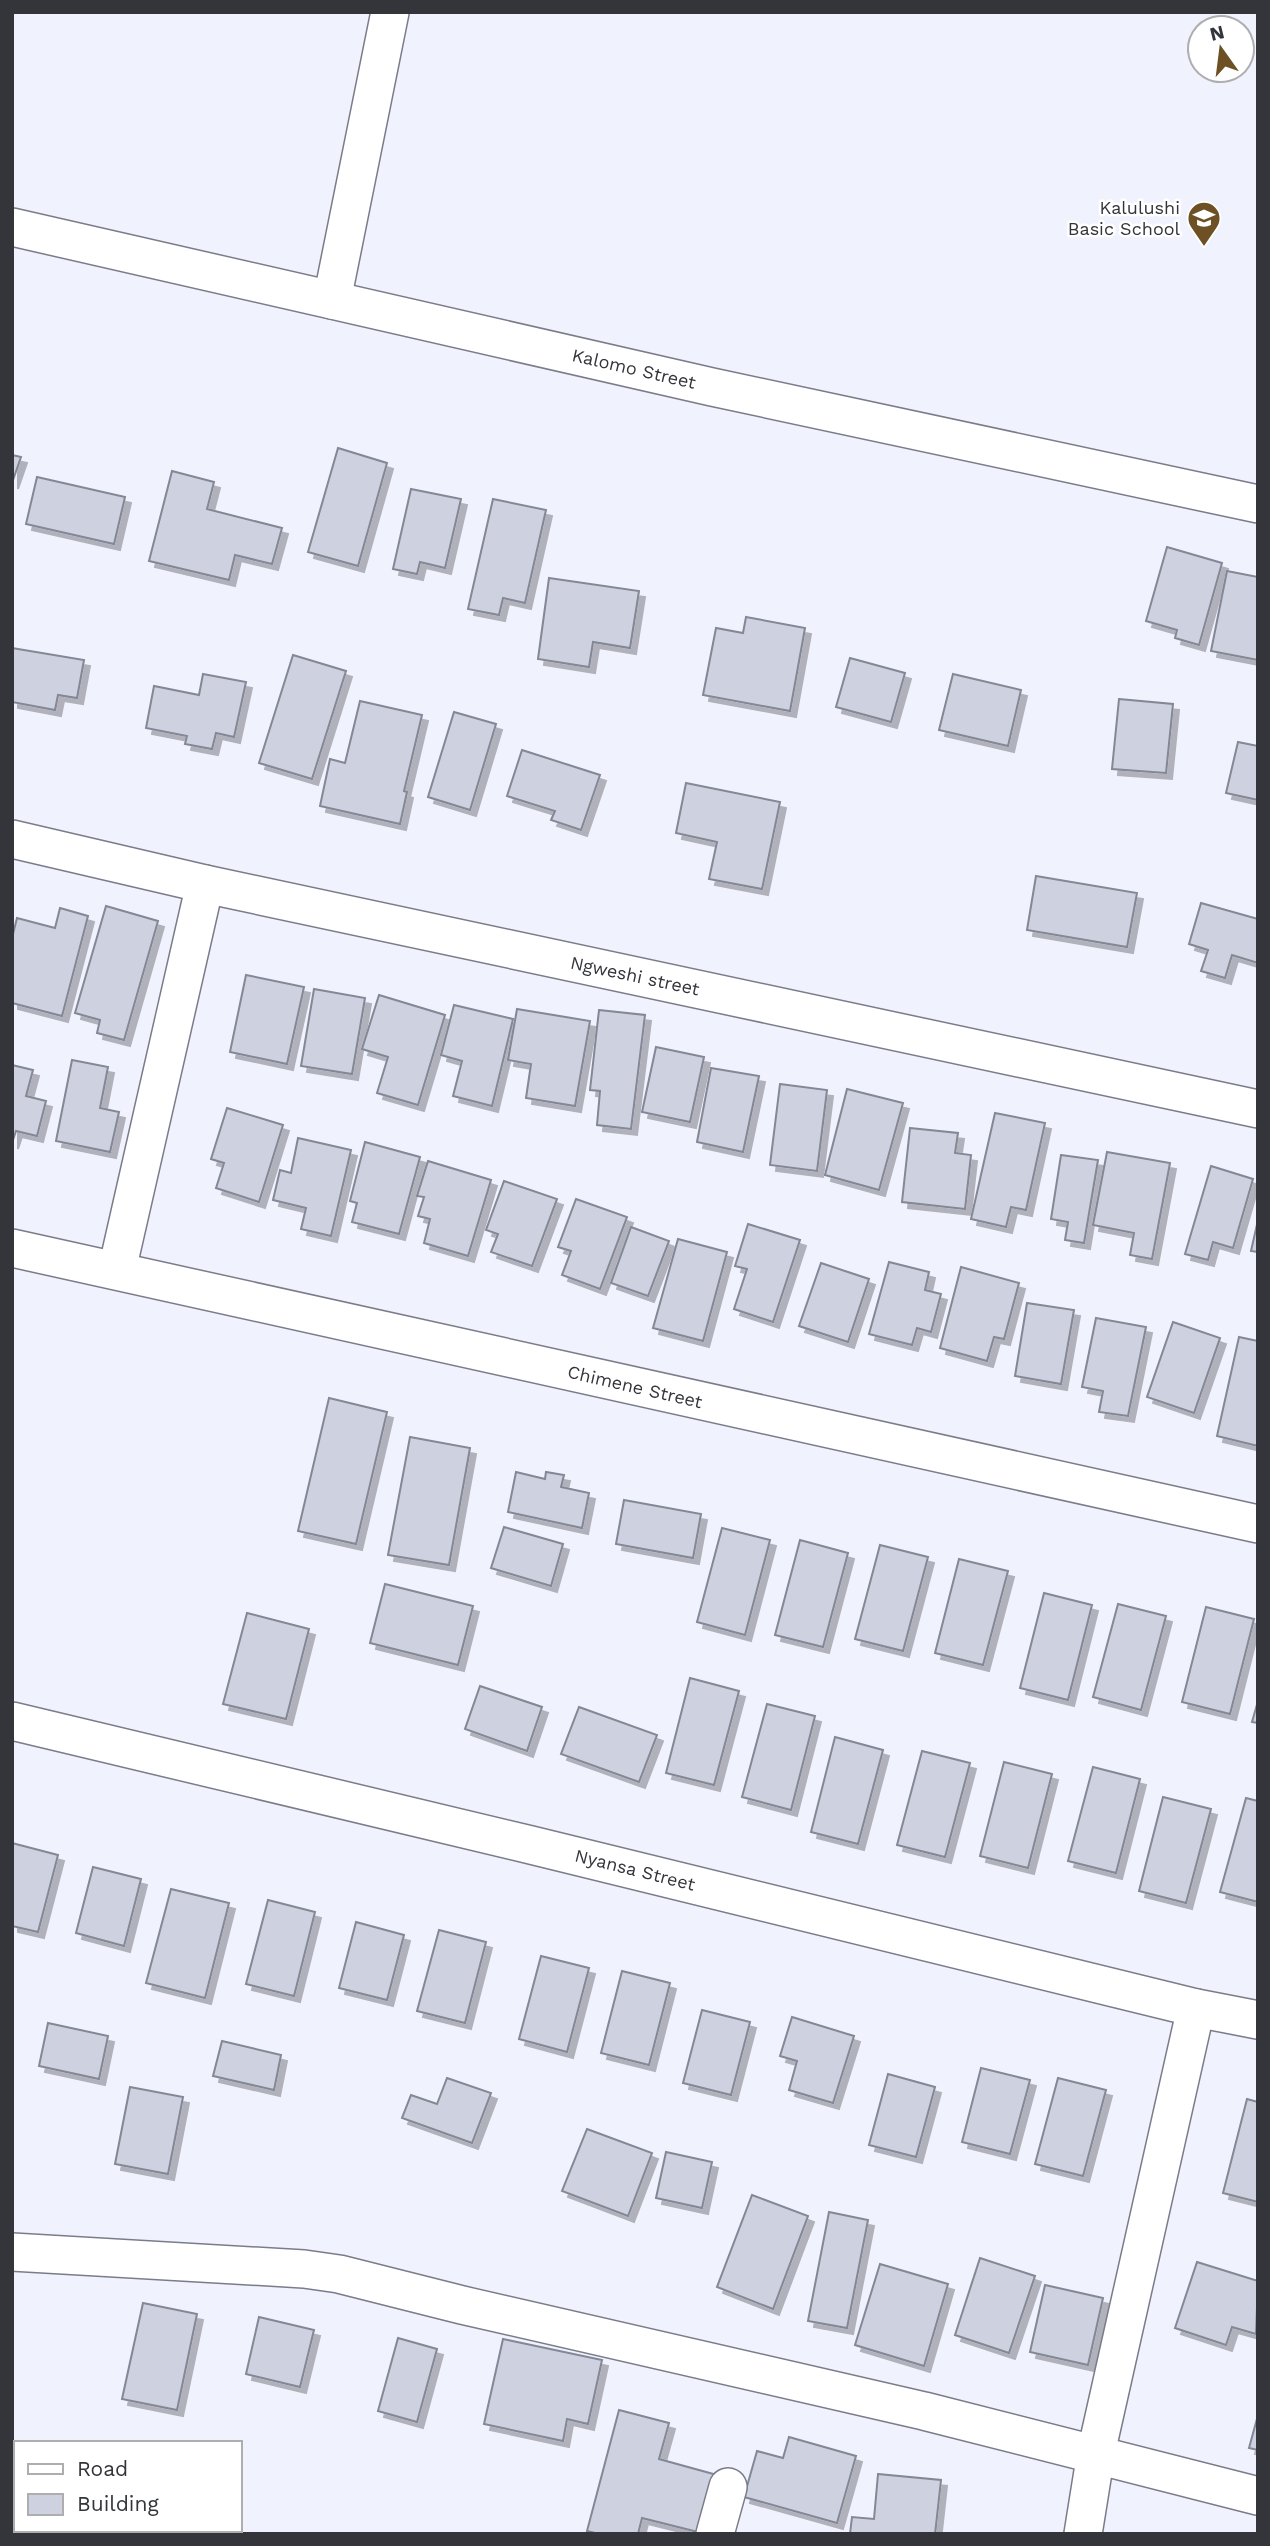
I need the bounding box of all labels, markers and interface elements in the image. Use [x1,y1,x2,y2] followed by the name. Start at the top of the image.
[1186,14,1256,84] north arrow
[1207,20,1227,46] text: N
[1068,197,1180,239] place label: Kalulushi Basic School
[1185,199,1223,248] school or university icon: Kalulushi Basic School
[570,344,698,393] street label: Kalomo Street
[569,952,702,1000] street label: Ngweshi street
[566,1361,705,1412] street label: Chimene Street
[573,1844,698,1895] street label: Nyansa Street
[14,2441,242,2532] legend
[77,2456,128,2481] text: Road
[77,2491,159,2516] text: Building

